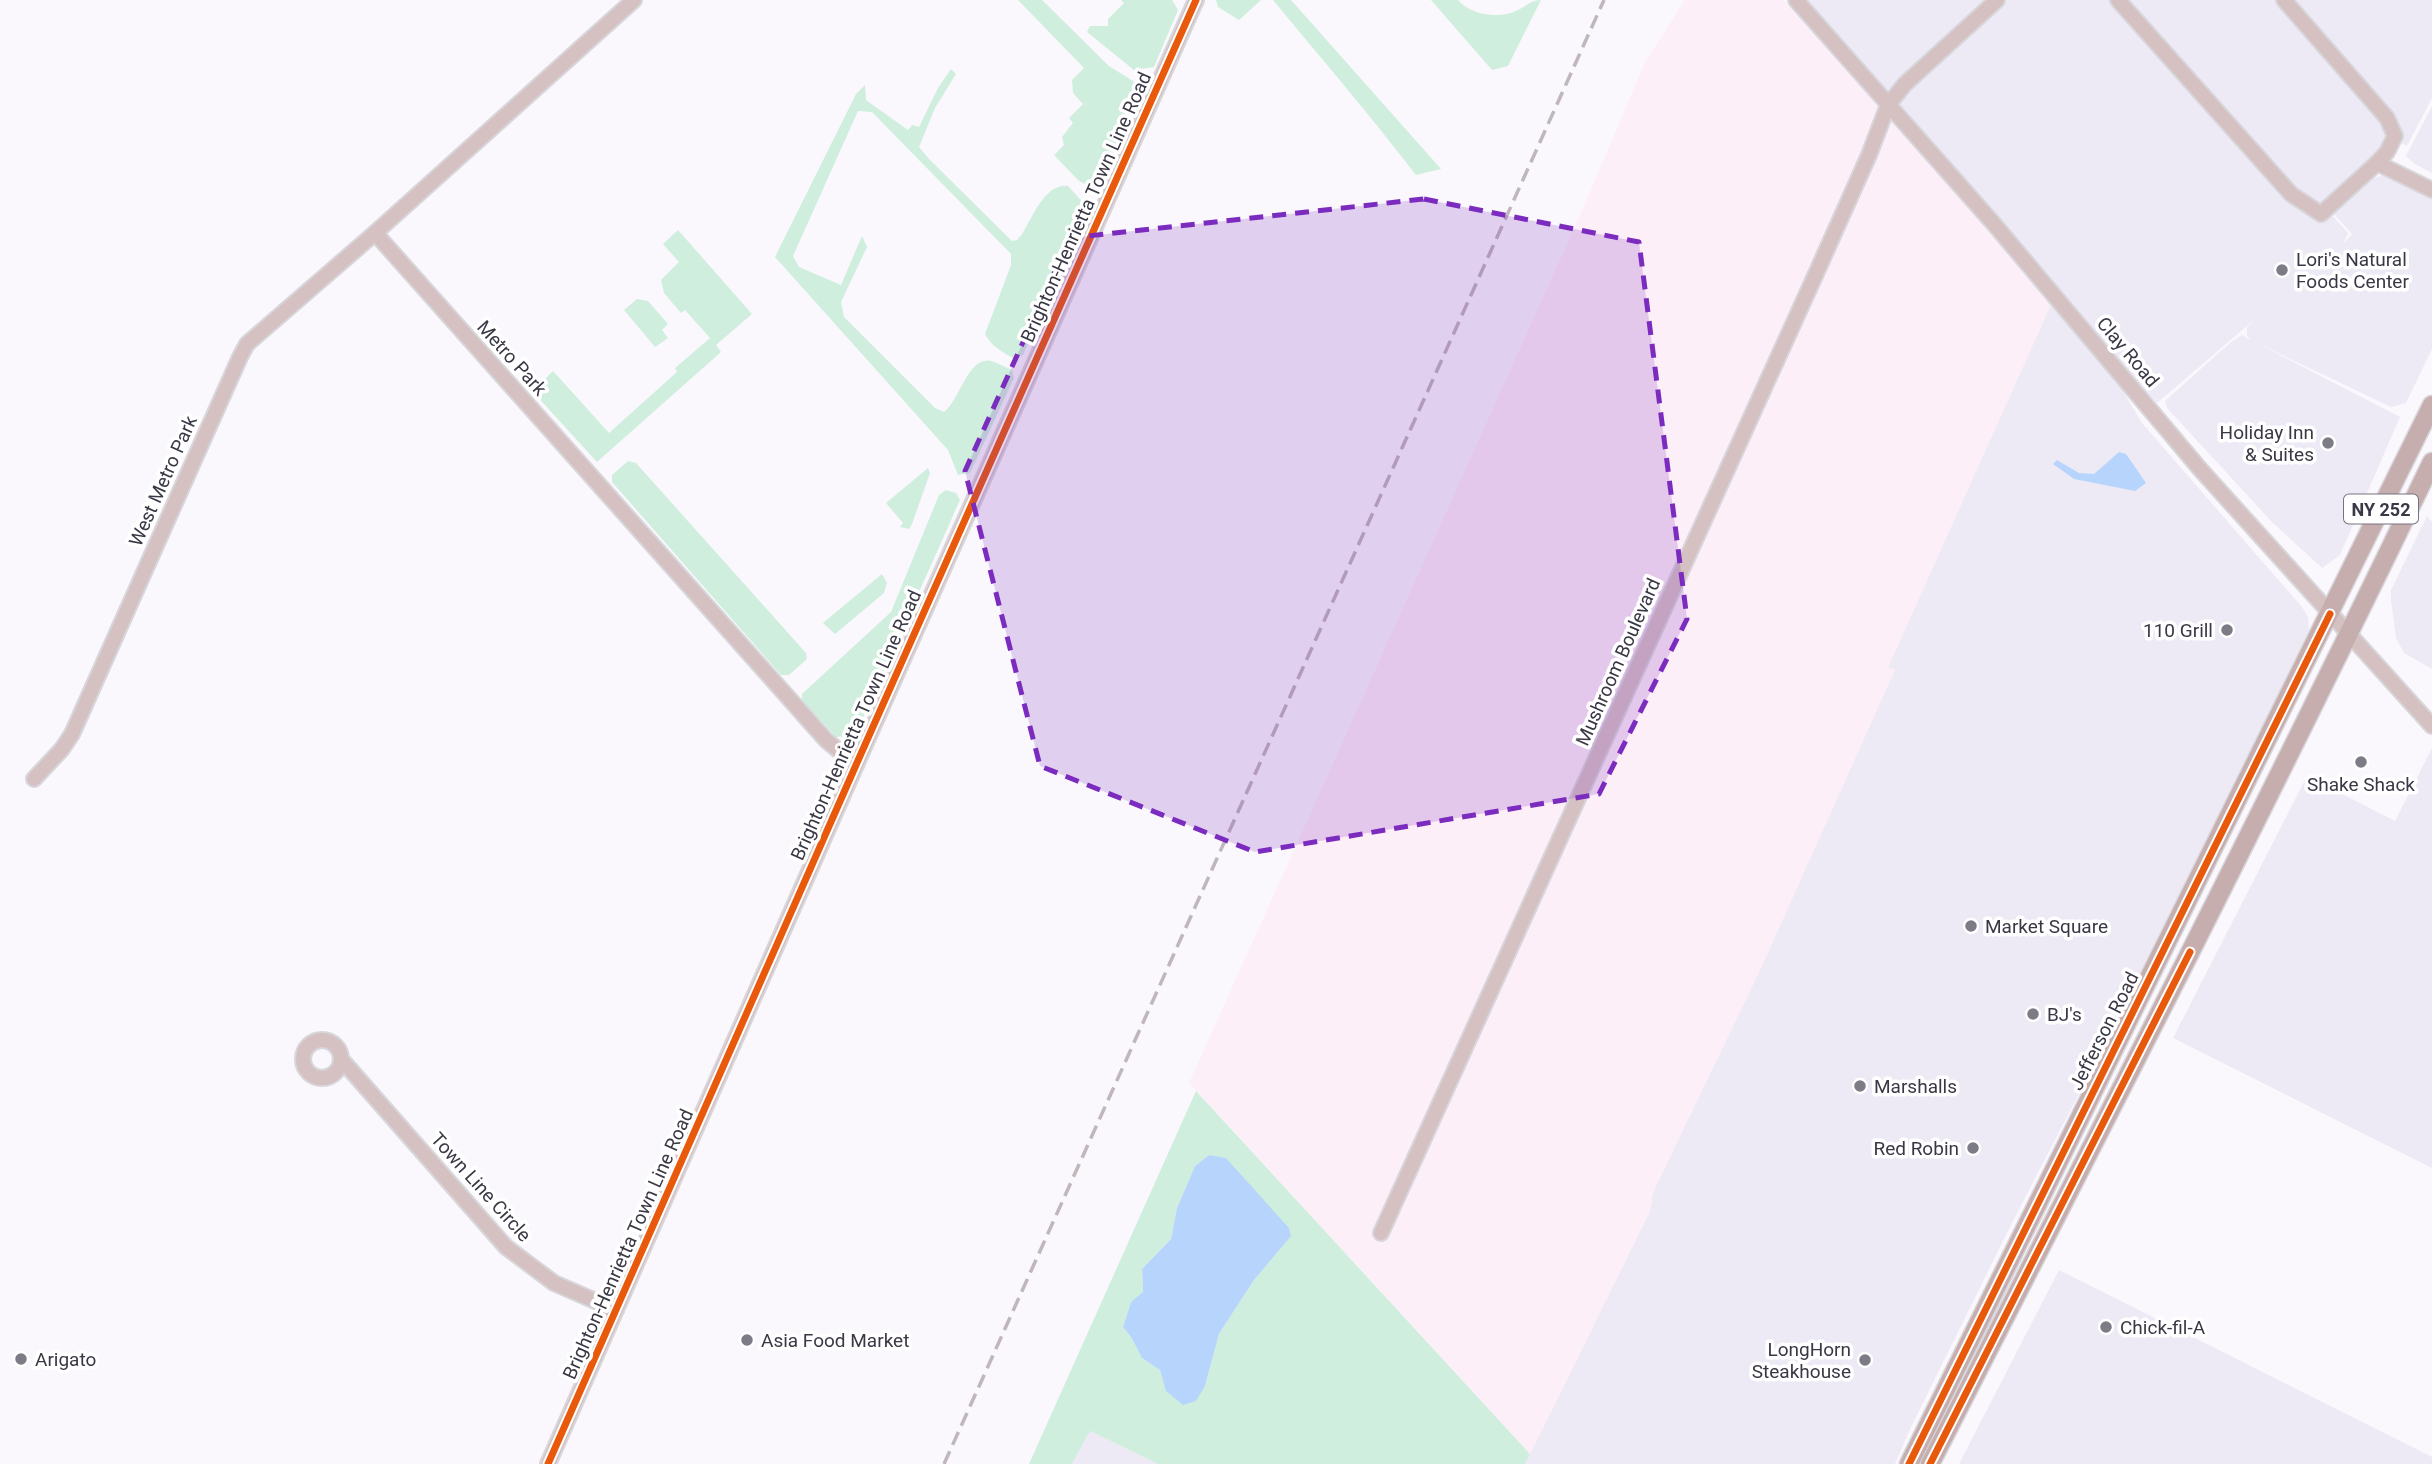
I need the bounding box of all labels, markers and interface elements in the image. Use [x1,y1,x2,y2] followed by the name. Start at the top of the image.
[1016,68,1156,346] street label: Brighton-Henrietta Town Line Road
[2296,248,2409,293] place label: Lori's Natural Foods Center
[2274,262,2290,278] marker: Lori's Natural Foods Center
[2092,312,2164,392] street label: Clay Road
[472,316,552,401] street label: Metro Park
[124,412,202,550] street label: West Metro Park
[2220,421,2314,466] place label: Holiday Inn & Suites
[2320,435,2336,451] marker: Holiday Inn & Suites
[2344,494,2418,524] road number: NY 252
[1571,575,1665,749] street label: Mushroom Boulevard
[786,586,926,864] street label: Brighton-Henrietta Town Line Road
[2143,619,2213,642] place label: 110 Grill
[2219,622,2235,638] marker: 110 Grill
[2353,754,2369,770] marker: Shake Shack
[2307,773,2415,796] place label: Shake Shack
[1985,915,2108,938] place label: Market Square
[1963,918,1979,934] marker: Market Square
[2064,968,2144,1094] street label: Jefferson Road
[2047,1003,2082,1026] place label: BJ's
[2025,1006,2041,1022] marker: BJ's
[1874,1075,1957,1098] place label: Marshalls
[1852,1078,1868,1094] marker: Marshalls
[558,1105,698,1383] street label: Brighton-Henrietta Town Line Road
[426,1128,536,1246] street label: Town Line Circle
[1873,1137,1959,1160] place label: Red Robin
[1965,1140,1981,1156] marker: Red Robin
[2120,1316,2206,1339] place label: Chick-fil-A
[2098,1319,2114,1335] marker: Chick-fil-A
[761,1329,909,1352] place label: Asia Food Market
[739,1332,755,1348] marker: Asia Food Market
[1752,1338,1851,1383] place label: LongHorn Steakhouse
[35,1348,96,1371] place label: Arigato
[13,1351,29,1367] marker: Arigato
[1857,1352,1873,1368] marker: LongHorn Steakhouse

